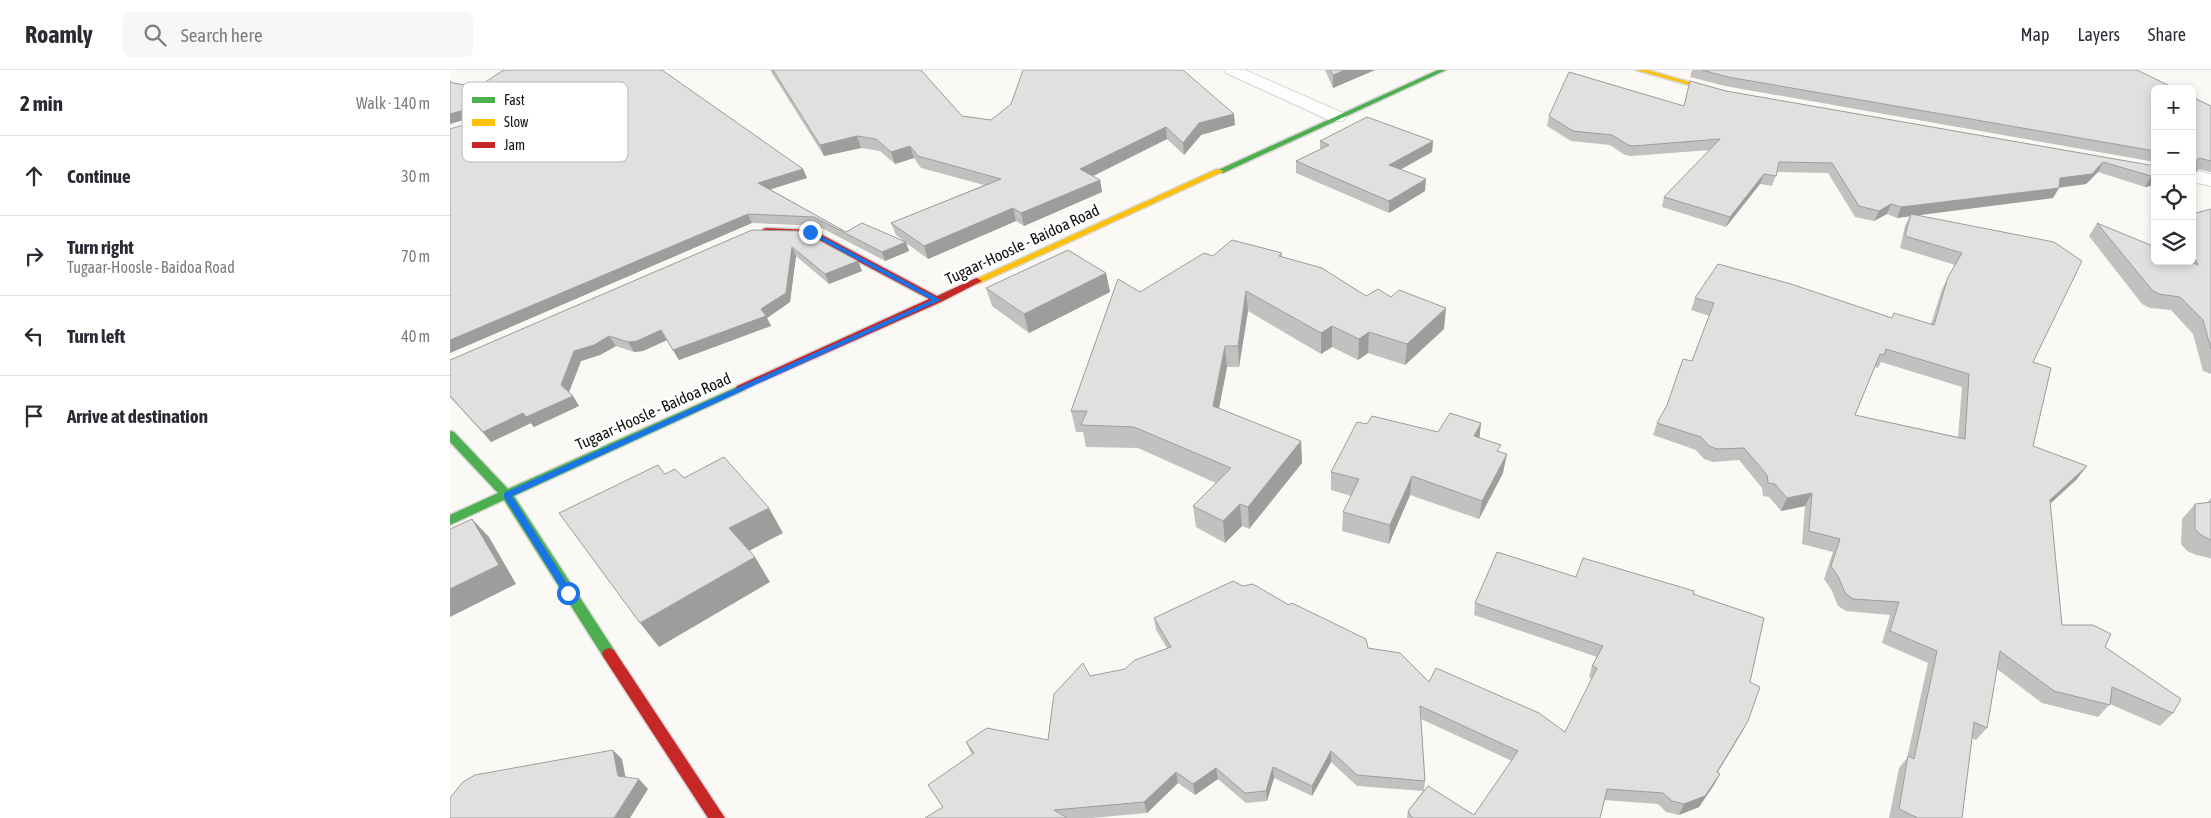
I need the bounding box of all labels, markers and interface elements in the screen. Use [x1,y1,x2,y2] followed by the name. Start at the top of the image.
[123,12,473,57] search box
[25,21,93,48] text: Roamly
[141,21,169,49] icon: search
[181,24,263,46] text: Search here
[2020,24,2049,45] text: Map
[2077,24,2120,45] text: Layers
[2148,24,2186,45] text: Share
[462,82,628,162] legend
[2151,85,2196,265] map controls
[2151,85,2196,130] button: +
[20,91,63,115] text: 2 min
[504,92,525,108] text: Fast
[356,94,430,112] text: Walk · 140 m
[504,114,529,130] text: Slow
[2151,130,2196,175] button: −
[504,137,525,153] text: Jam
[20,162,48,190] icon: ahead
[67,165,131,187] text: Continue
[401,167,430,185] text: 30 m
[2151,175,2196,220] button: locate
[942,200,1102,289] street label: Tugaar-Hoosle - Baidoa Road
[2151,220,2196,265] button: layers
[799,221,822,244] route end
[67,236,134,258] text: Turn right
[20,242,48,270] icon: right
[401,247,430,265] text: 70 m
[67,258,235,276] text: Tugaar-Hoosle - Baidoa Road
[20,322,48,350] icon: left
[67,325,125,347] text: Turn left
[401,327,430,345] text: 40 m
[573,369,734,454] street label: Tugaar-Hoosle - Baidoa Road
[20,402,48,430] icon: arrive
[67,405,208,427] text: Arrive at destination
[557,582,580,605] route start

